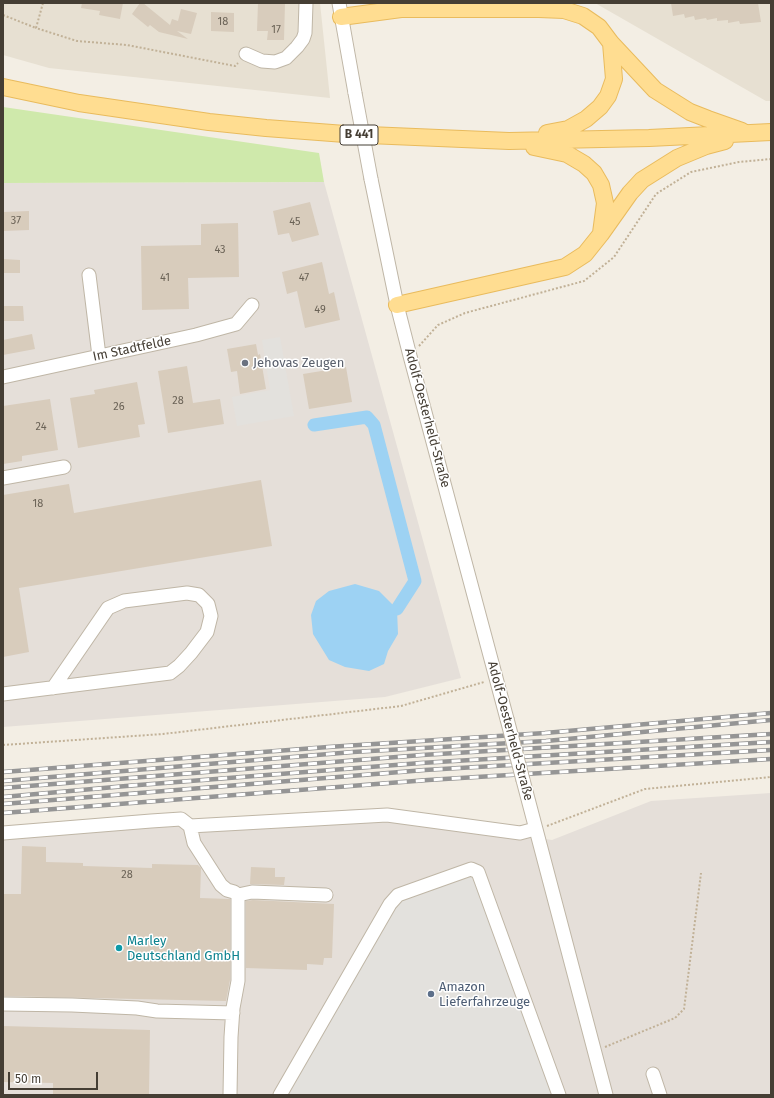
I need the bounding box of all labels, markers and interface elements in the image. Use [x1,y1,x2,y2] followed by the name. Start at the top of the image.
[218,15,228,29] house number: 18
[271,23,281,37] house number: 17
[340,125,378,145] road number: B 441
[11,214,21,228] house number: 37
[289,215,301,229] house number: 45
[214,243,226,257] house number: 43
[160,271,170,285] house number: 41
[299,271,309,285] house number: 47
[314,303,326,317] house number: 49
[91,333,173,365] street label: Im Stadtfelde
[401,347,453,489] street label: Adolf-Oesterheld-Straße
[253,355,344,371] place label: Jehovas Zeugen
[240,358,250,368] marker: Jehovas Zeugen
[172,394,184,408] house number: 28
[113,400,125,414] house number: 26
[36,420,46,434] house number: 24
[33,497,43,511] house number: 18
[484,660,536,802] street label: Adolf-Oesterheld-Straße
[121,868,133,882] house number: 28
[127,933,240,964] place label: Marley Deutschland GmbH
[114,943,124,953] marker: Marley Deutschland GmbH
[439,979,530,1010] place label: Amazon Lieferfahrzeuge
[426,989,436,999] marker: Amazon Lieferfahrzeuge
[10,1064,100,1090] scale bar
[15,1072,41,1086] text: 50 m

